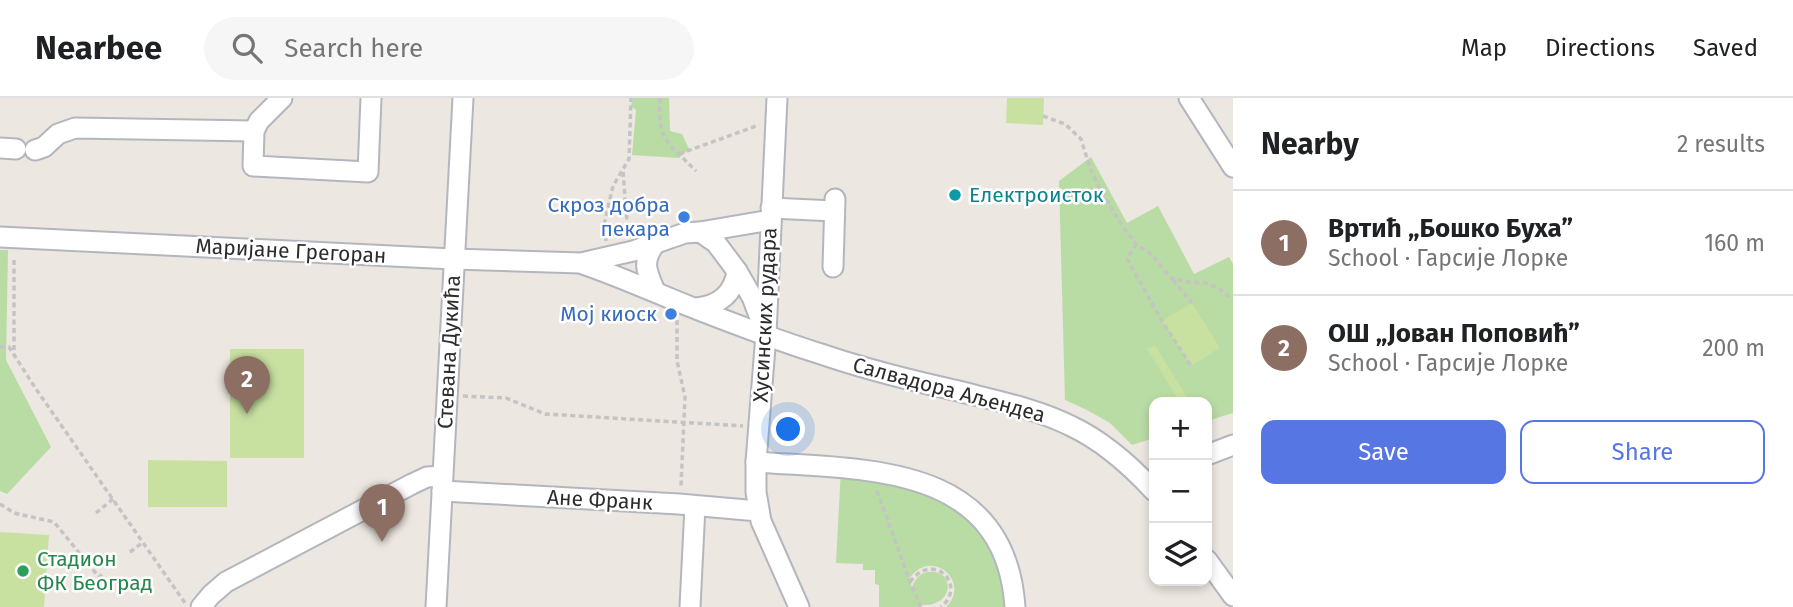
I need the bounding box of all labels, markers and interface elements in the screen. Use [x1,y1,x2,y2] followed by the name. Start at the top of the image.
[204,17,694,80] search box
[35,28,162,68] text: Nearbee
[228,29,266,67] icon: search
[284,33,423,64] text: Search here
[1461,34,1507,62] text: Map
[1545,34,1655,62] text: Directions
[1693,34,1758,62] text: Saved
[1261,126,1359,162] text: Nearby
[1677,130,1765,158] text: 2 results
[969,182,1104,208] place label: Електроисток
[947,187,963,203] marker: Електроисток
[548,192,670,242] place label: Скроз добра пекара
[676,209,692,225] marker: Скроз добра пекара
[1328,213,1573,244] text: Вртић „Бошко Буха”
[747,227,783,403] street label: Хусинских рудара
[1279,229,1289,257] text: 1
[1704,229,1765,257] text: 160 m
[195,233,387,269] street label: Маријане Грегоран
[1328,244,1568,272] text: School · Гарсије Лорке
[432,274,466,430] street label: Стевана Дукића
[560,301,657,327] place label: Мој киоск
[663,306,679,322] marker: Мој киоск
[1328,318,1580,349] text: ОШ „Јован Поповић”
[1278,334,1290,362] text: 2
[1702,334,1765,362] text: 200 m
[1328,349,1568,377] text: School · Гарсије Лорке
[850,352,1048,428] street label: Салвадора Аљендеа
[224,356,270,414] pin: 2
[1149,397,1212,586] map controls
[1149,397,1212,460] button: +
[771,412,805,446] your location
[1261,420,1506,484] button: Save
[1520,420,1765,484] button: Share
[1149,460,1212,523] button: −
[359,484,405,542] pin: 1
[547,484,654,516] street label: Ане Франк
[1149,523,1212,586] button: layers
[37,546,152,596] place label: Стадион ФК Београд
[15,563,31,579] marker: Стадион ФК Београд

